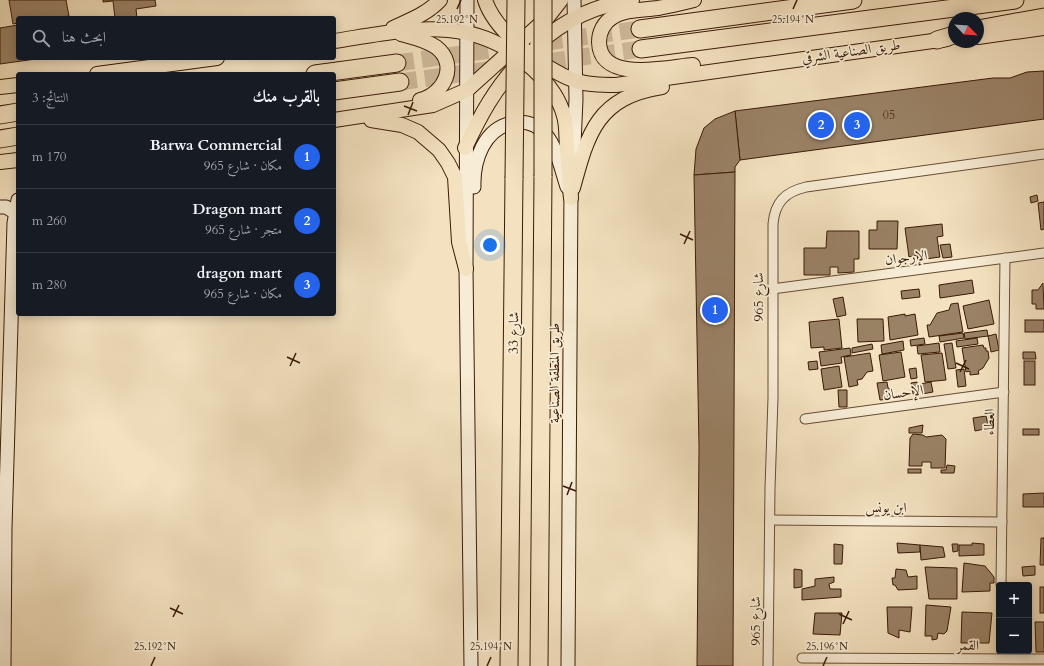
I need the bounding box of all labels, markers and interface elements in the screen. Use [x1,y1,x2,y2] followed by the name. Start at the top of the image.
[948,12,984,48] north arrow
[436,13,478,27] text: 25.192°N
[772,13,814,27] text: 25.194°N
[16,16,336,60] search box
[30,27,52,49] icon: search
[62,27,106,47] text: ابحث هنا
[801,35,902,70] street label: طريق الصناعية الشرقي
[253,85,320,108] text: بالقرب منك
[32,89,68,107] text: النتائج: 3
[883,107,895,123] house number: 05
[808,110,834,140] pin: 2
[844,110,870,140] pin: 3
[150,135,282,155] text: Barwa Commercial
[32,148,66,166] text: 170 m
[304,148,310,166] text: 1
[204,157,282,175] text: مكان · شارع 965
[192,199,282,219] text: Dragon mart
[32,212,66,230] text: 260 m
[304,212,310,230] text: 2
[205,221,282,239] text: متجر · شارع 965
[480,235,500,255] your location
[884,245,929,271] street label: الإرجوان
[197,263,282,283] text: dragon mart
[749,272,770,322] street label: شارع 965
[32,276,66,294] text: 280 m
[304,276,310,294] text: 3
[204,285,282,303] text: مكان · شارع 965
[702,295,728,325] pin: 1
[504,312,525,354] street label: شارع 33
[545,323,564,423] street label: طريق المنطقة الصناعية
[882,380,925,406] street label: الإحسان
[980,408,999,436] street label: العطاء
[865,498,907,517] street label: ابن يونس
[996,582,1032,654] map controls
[996,582,1032,618] button: +
[746,596,767,646] street label: شارع 965
[996,618,1032,654] button: −
[955,636,979,655] street label: القمر
[134,640,176,654] text: 25.192°N
[470,640,512,654] text: 25.194°N
[806,640,848,654] text: 25.196°N

